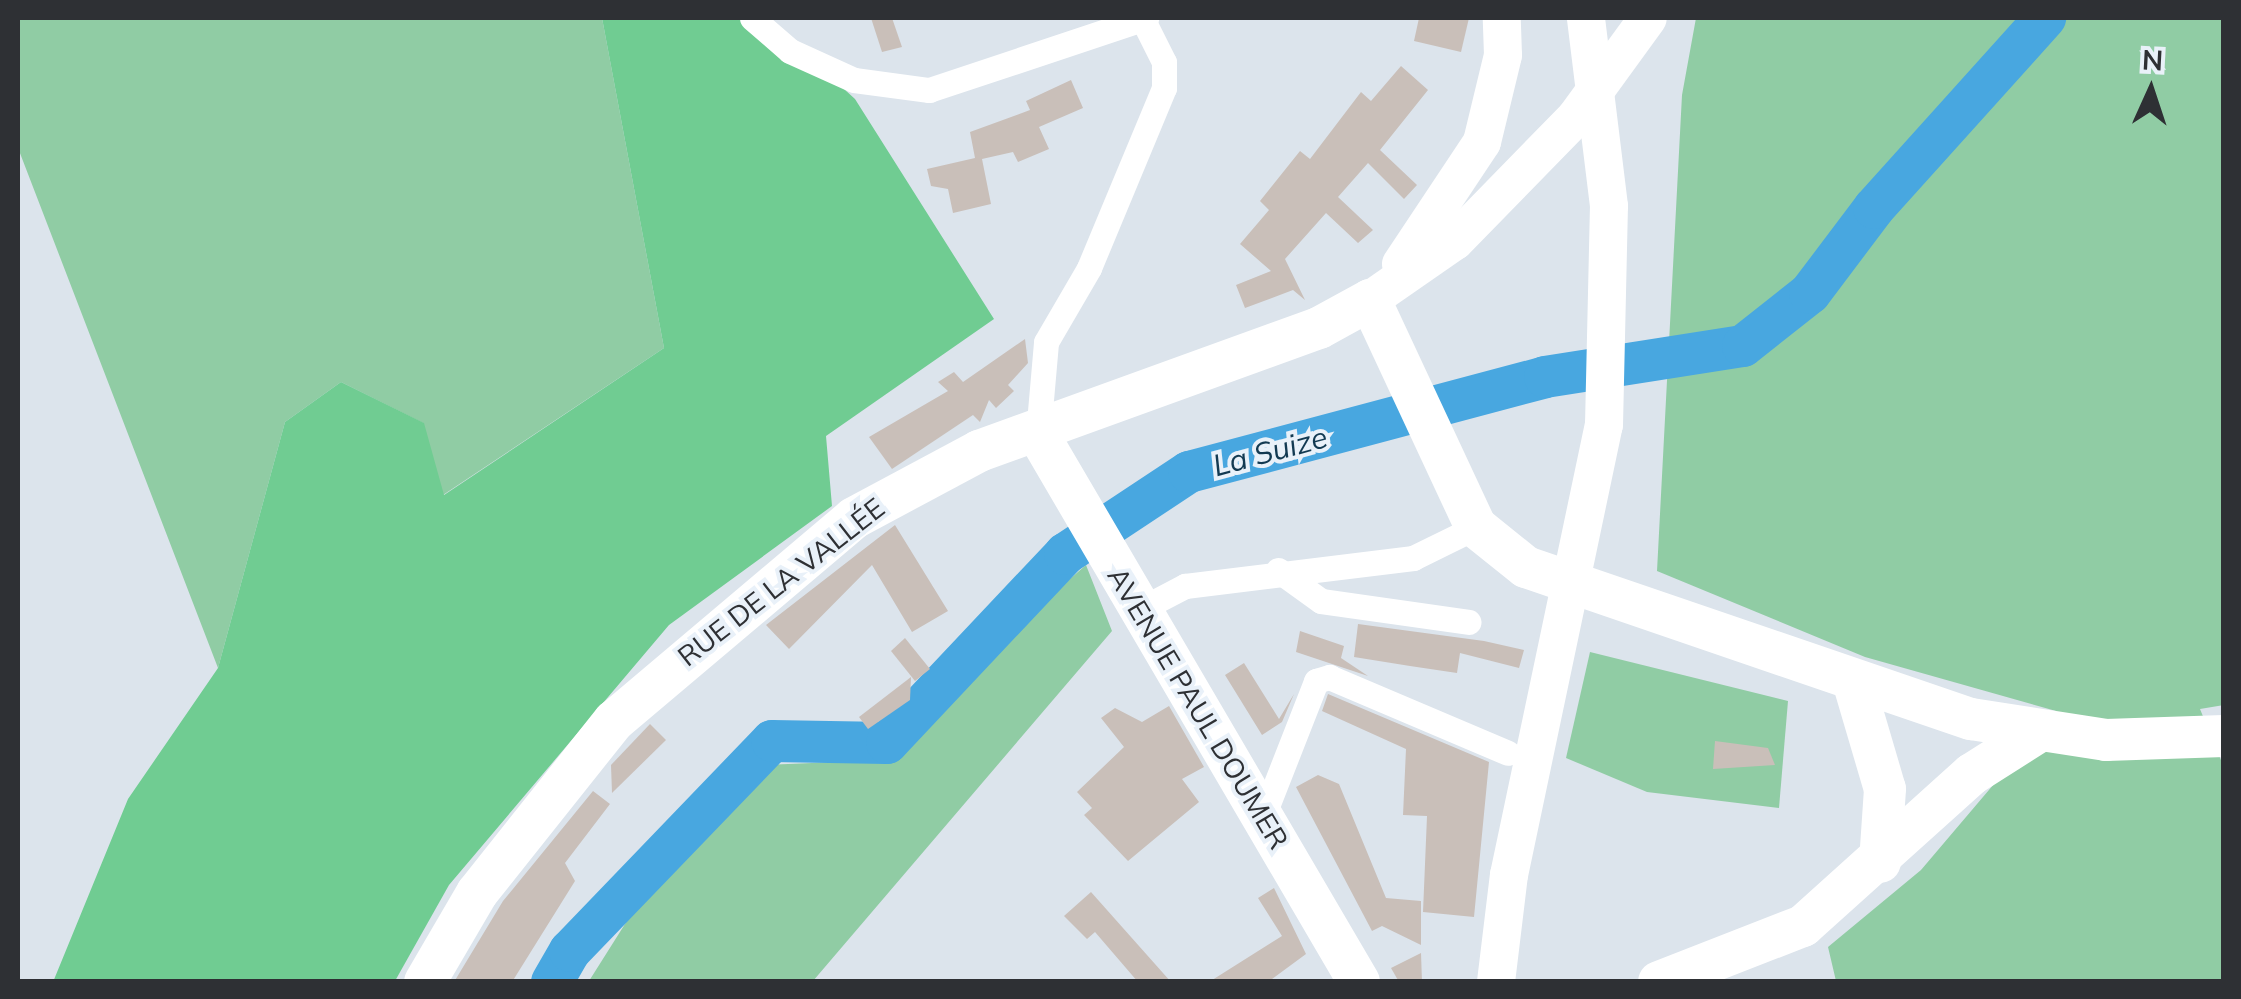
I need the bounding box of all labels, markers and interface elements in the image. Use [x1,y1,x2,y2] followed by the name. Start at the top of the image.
[2101,40,2201,140] north arrow
[2141,42,2164,78] text: N
[1209,418,1331,484] water label: La Suize
[671,491,891,673] street label: RUE DE LA VALLÉE
[1100,561,1296,855] street label: AVENUE PAUL DOUMER

